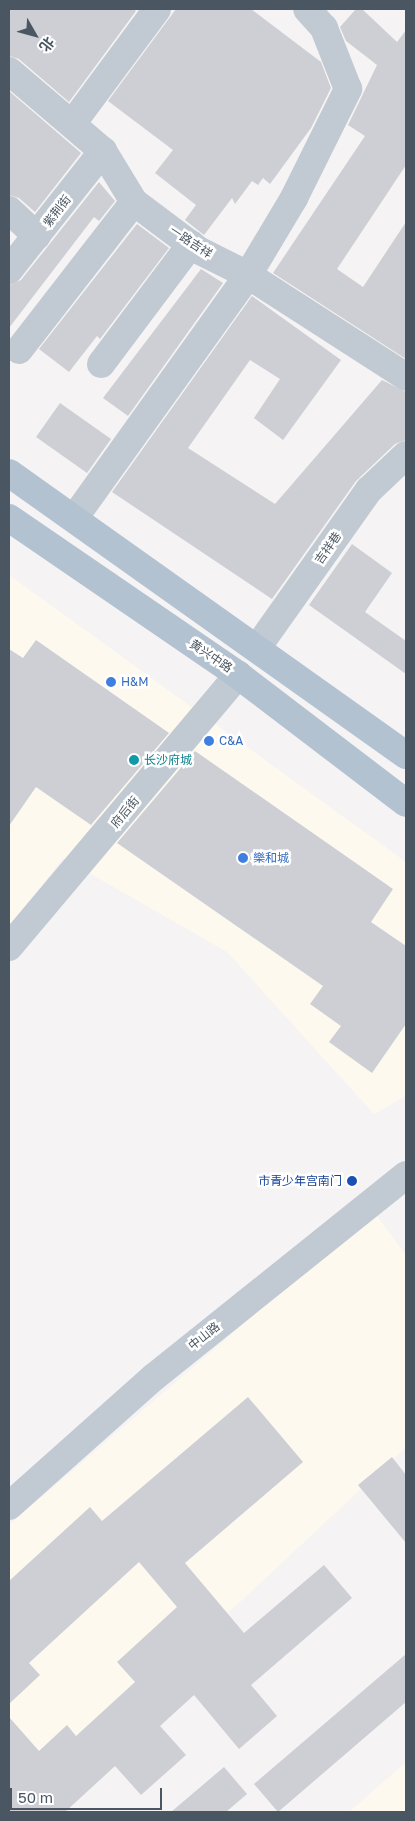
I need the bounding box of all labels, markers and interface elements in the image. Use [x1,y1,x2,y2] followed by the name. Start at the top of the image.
[10,10,60,60] north arrow
[36,34,58,55] text: 北
[40,192,74,230] street label: 紫荆街
[167,223,215,261] street label: 一路吉祥
[312,529,344,567] street label: 吉祥巷
[187,637,235,675] street label: 黄兴中路
[121,675,148,689] place label: H&M
[105,676,117,688] marker: H&M
[219,734,243,748] place label: C&A
[203,735,215,747] marker: C&A
[144,753,192,767] place label: 长沙府城
[128,754,140,766] marker: 长沙府城
[108,794,142,830] street label: 府后街
[253,851,289,865] place label: 樂和城
[237,852,249,864] marker: 樂和城
[258,1174,342,1188] place label: 市青少年宫南门
[346,1175,358,1187] marker: 市青少年宫南门
[185,1319,223,1353] street label: 中山路
[12,1778,165,1810] scale bar
[18,1788,53,1806] text: 50 m

